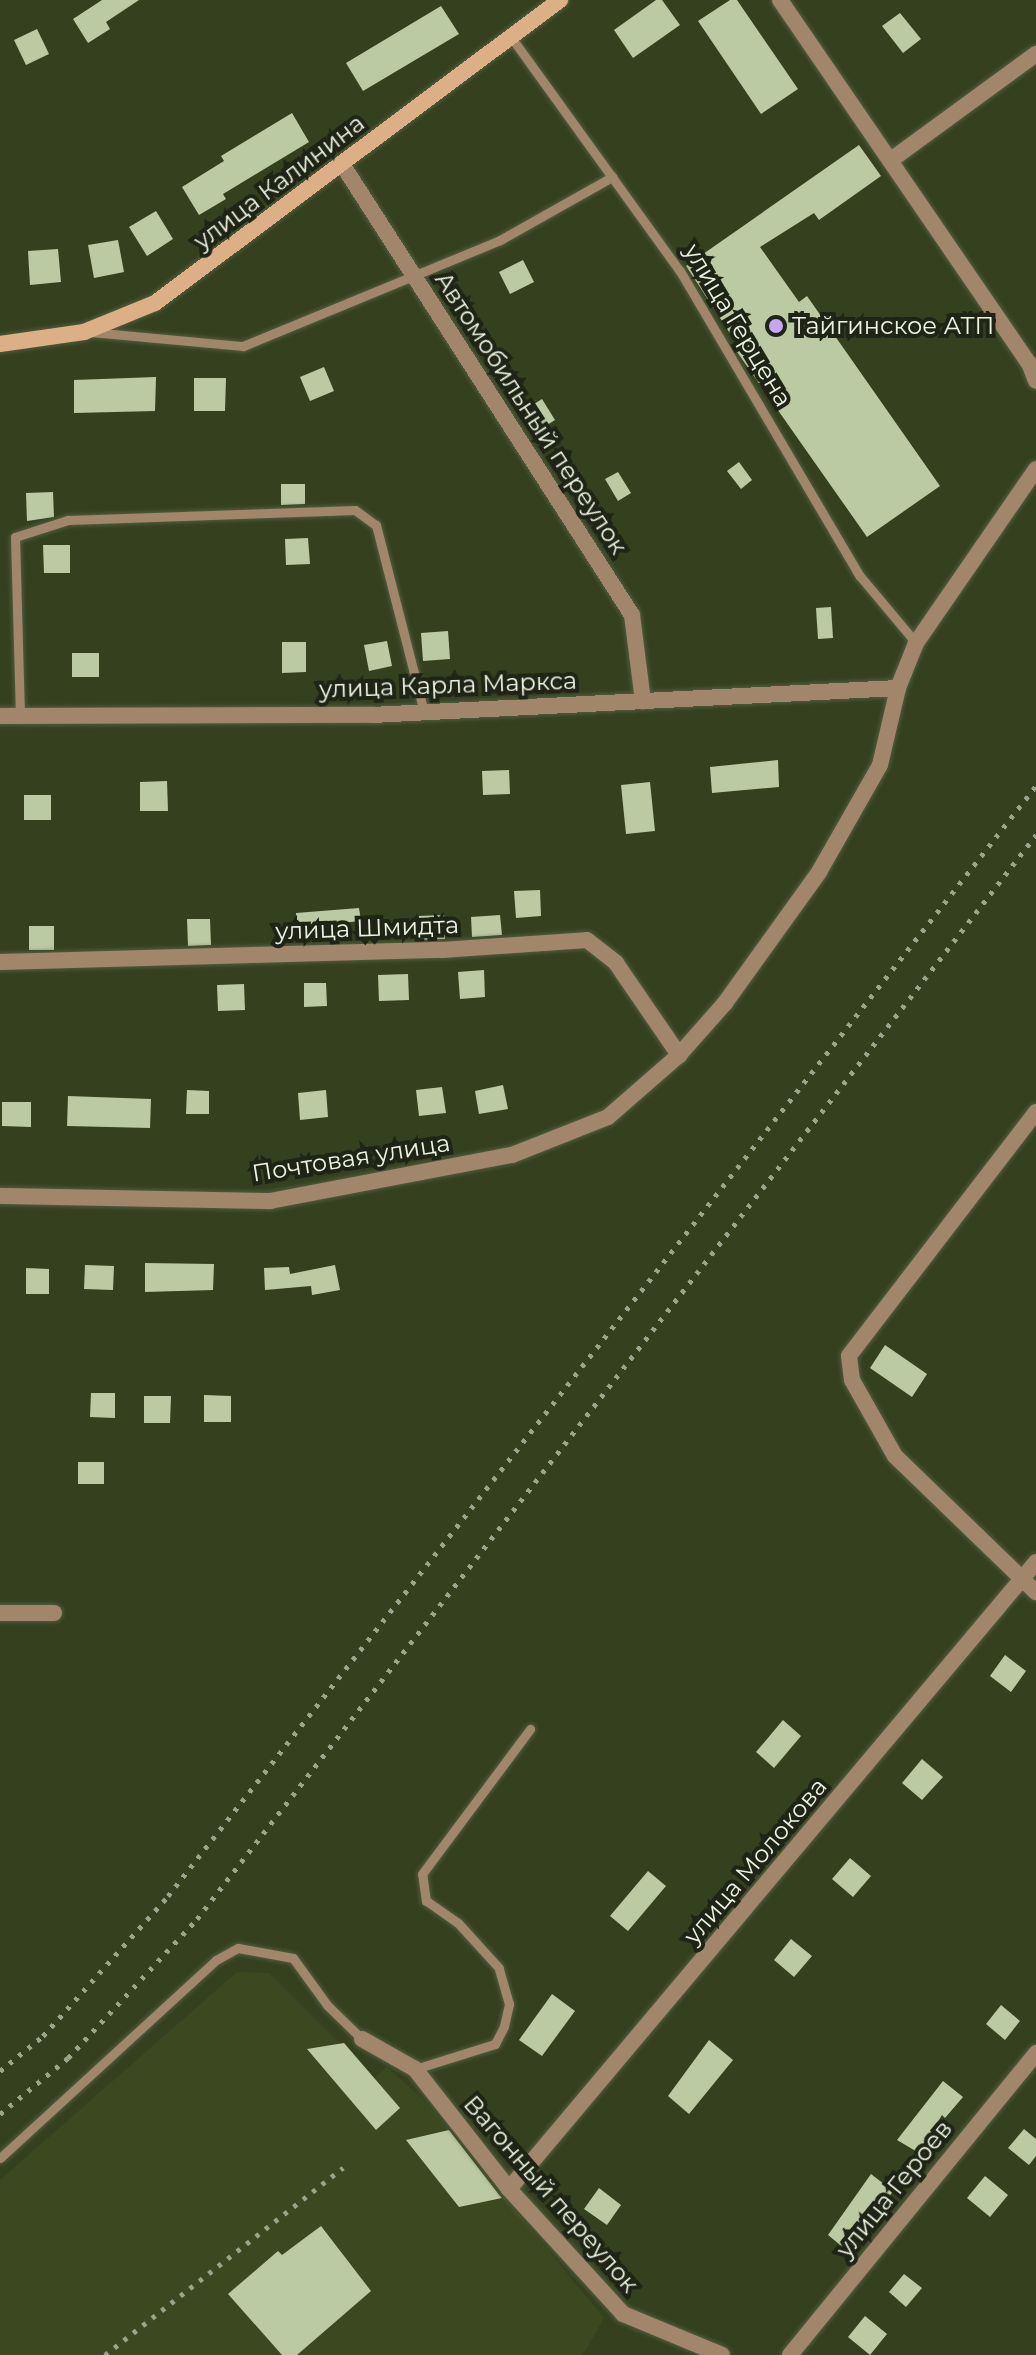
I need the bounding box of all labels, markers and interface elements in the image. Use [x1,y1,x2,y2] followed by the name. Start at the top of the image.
[188,108,370,256] street label: улица Калинина
[678,238,798,412] street label: улица Герцена
[429,266,633,560] street label: Автомобильный переулок
[792,312,994,340] place label: Тайгинское АТП
[767,317,785,335] marker: Тайгинское АТП
[319,666,577,704] street label: улица Карла Маркса
[275,910,459,946] street label: улица Шмидта
[250,1128,452,1188] street label: Почтовая улица
[677,1772,833,1950] street label: улица Молокова
[458,2090,644,2298] street label: Вагонный переулок
[830,2115,958,2263] street label: улица Героев

